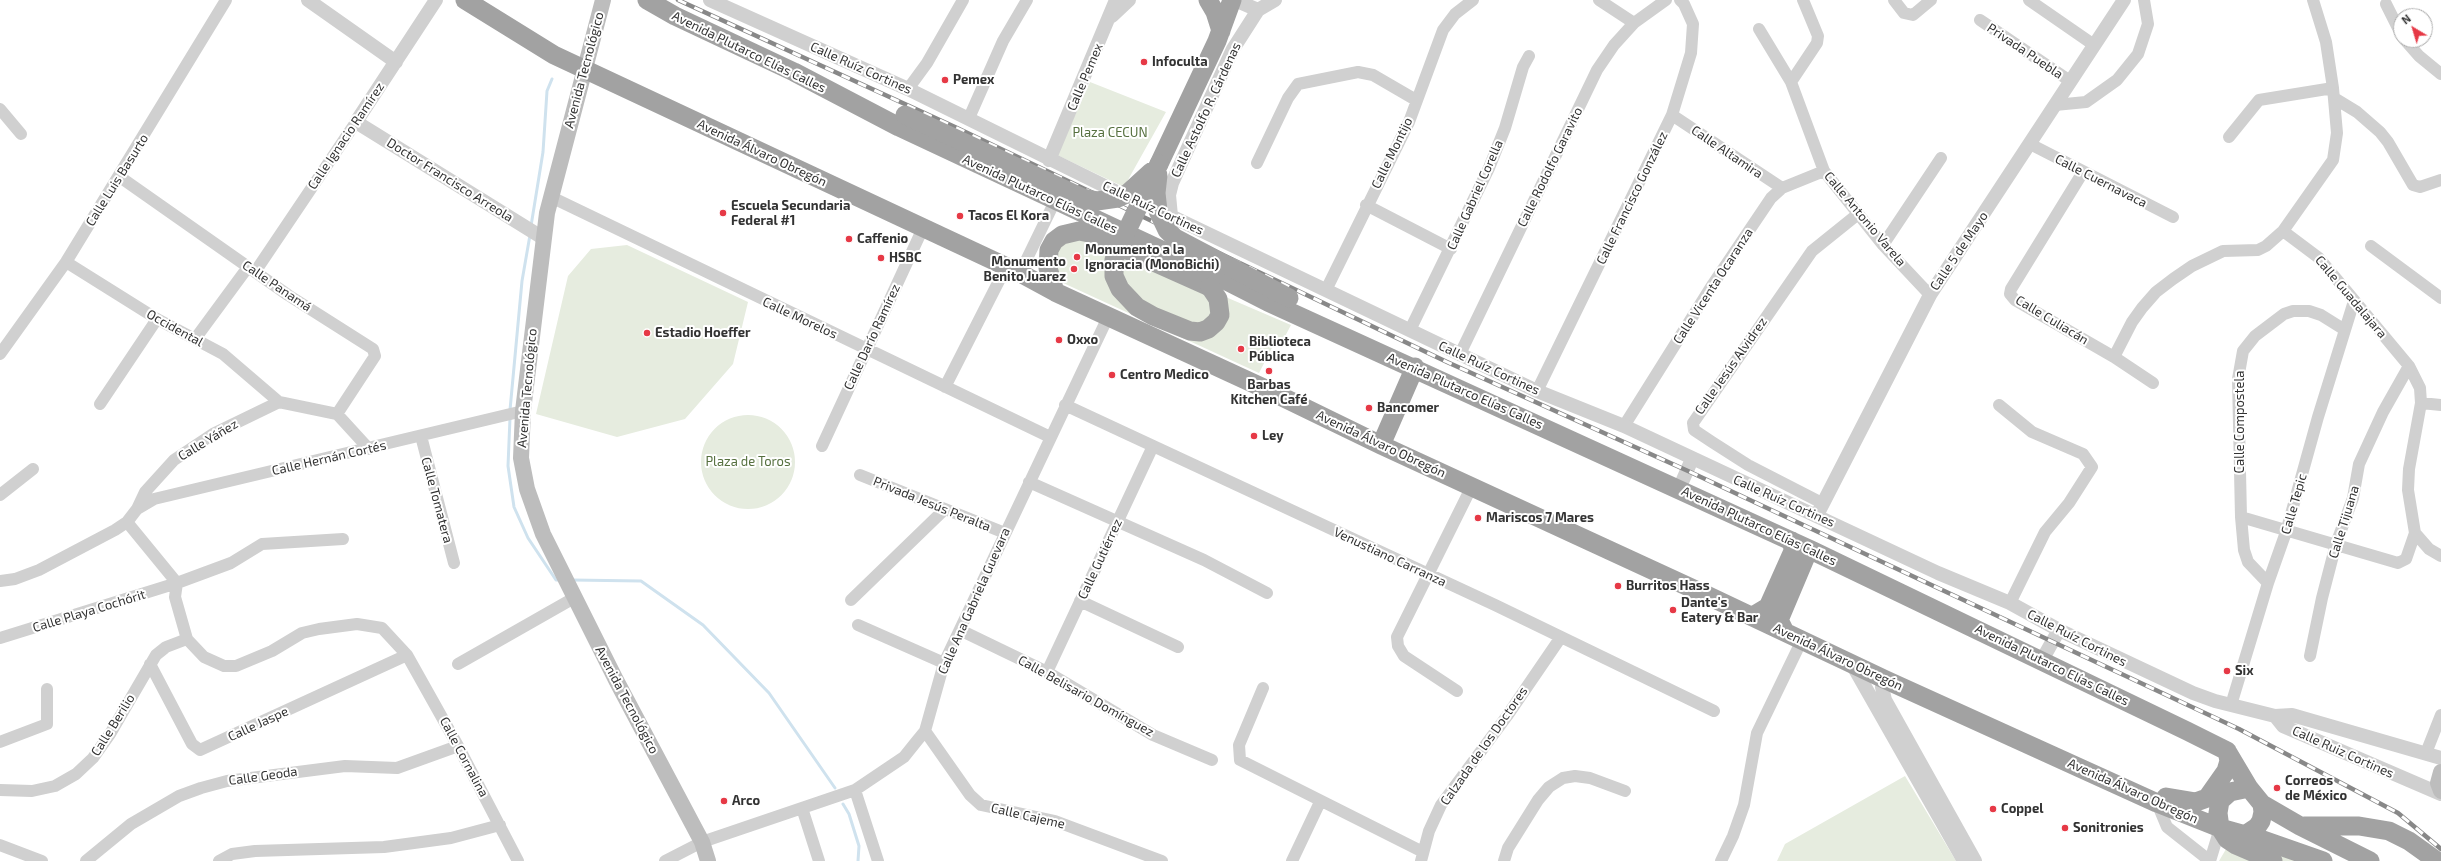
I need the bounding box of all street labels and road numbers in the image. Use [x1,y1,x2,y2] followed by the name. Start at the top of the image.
[669,8,829,96] street label: Avenida Plutarco Elías Calles
[561,10,607,130] street label: Avenida Tecnológico
[1984,20,2066,82] street label: Privada Puebla
[808,39,914,97] street label: Calle Ruíz Cortines
[1168,40,1244,180] street label: Calle Astolfo R. Cárdenas
[1064,41,1106,113] street label: Calle Pemex
[304,79,388,193] street label: Calle Ignacio Ramírez
[1514,105,1586,229] street label: Calle Rodolfo Garavito
[1368,115,1416,191] street label: Calle Montijo
[695,116,829,190] street label: Avenida Álvaro Obregón
[1688,122,1766,182] street label: Calle Altamira
[1593,129,1671,267] street label: Calle Francisco González
[82,131,152,229] street label: Calle Luis Basurto
[384,135,516,225] street label: Doctor Francisco Arreola
[1444,138,1506,252] street label: Calle Gabriel Corella
[960,151,1120,237] street label: Avenida Plutarco Elías Calles
[2052,151,2150,211] street label: Calle Cuernavaca
[1821,168,1909,270] street label: Calle Antonio Varela
[1100,178,1206,238] street label: Calle Ruíz Cortines
[1927,208,1991,294] street label: Calle 5 de Mayo
[1670,225,1756,347] street label: Calle Vicenta Ocaranza
[2312,252,2390,342] street label: Calle Guadalajara
[239,257,315,315] street label: Calle Panamá
[841,282,903,392] street label: Calle Darío Ramírez
[2013,292,2091,348] street label: Calle Culiacán
[760,294,840,342] street label: Calle Morelos
[144,306,206,350] street label: Occidental
[1692,314,1770,418] street label: Calle Jesús Alvidrez
[514,328,540,448] street label: Avenida Tecnológico
[1436,338,1542,398] street label: Calle Ruíz Cortines
[1384,349,1546,433] street label: Avenida Plutarco Elías Calles
[2232,371,2248,473] street label: Calle Compostela
[1314,407,1448,481] street label: Avenida Álvaro Obregón
[175,416,241,464] street label: Calle Yáñez
[270,437,388,479] street label: Calle Hernán Cortés
[418,455,456,545] street label: Calle Tomatera
[1731,472,1837,530] street label: Calle Ruíz Cortines
[2278,472,2310,536] street label: Calle Tepic
[871,473,993,535] street label: Privada Jesús Peralta
[1679,483,1839,569] street label: Avenida Plutarco Elías Calles
[2326,484,2362,560] street label: Calle Tijuana
[1075,516,1125,602] street label: Calle Gutiérrez
[1331,524,1449,590] street label: Venustiano Carranza
[935,525,1013,677] street label: Calle Ana Gabriela Guevara
[31,586,147,636] street label: Calle Playa Cochórit
[2025,606,2129,670] street label: Calle Ruíz Cortines
[1771,620,1905,694] street label: Avenida Álvaro Obregón
[1972,621,2132,709] street label: Avenida Plutarco Elías Calles
[592,644,662,756] street label: Avenida Tecnológico
[1015,652,1157,740] street label: Calle Belisario Domínguez
[1437,684,1531,808] street label: Calzada de los Doctores
[88,691,138,759] street label: Calle Berilio
[225,703,291,745] street label: Calle Jaspe
[436,714,492,800] street label: Calle Cornalina
[2290,723,2396,781] street label: Calle Ruiz Cortines
[2065,755,2201,827] street label: Avenida Álvaro Obregón
[228,763,298,789] street label: Calle Geoda
[990,800,1066,832] street label: Calle Cajeme

